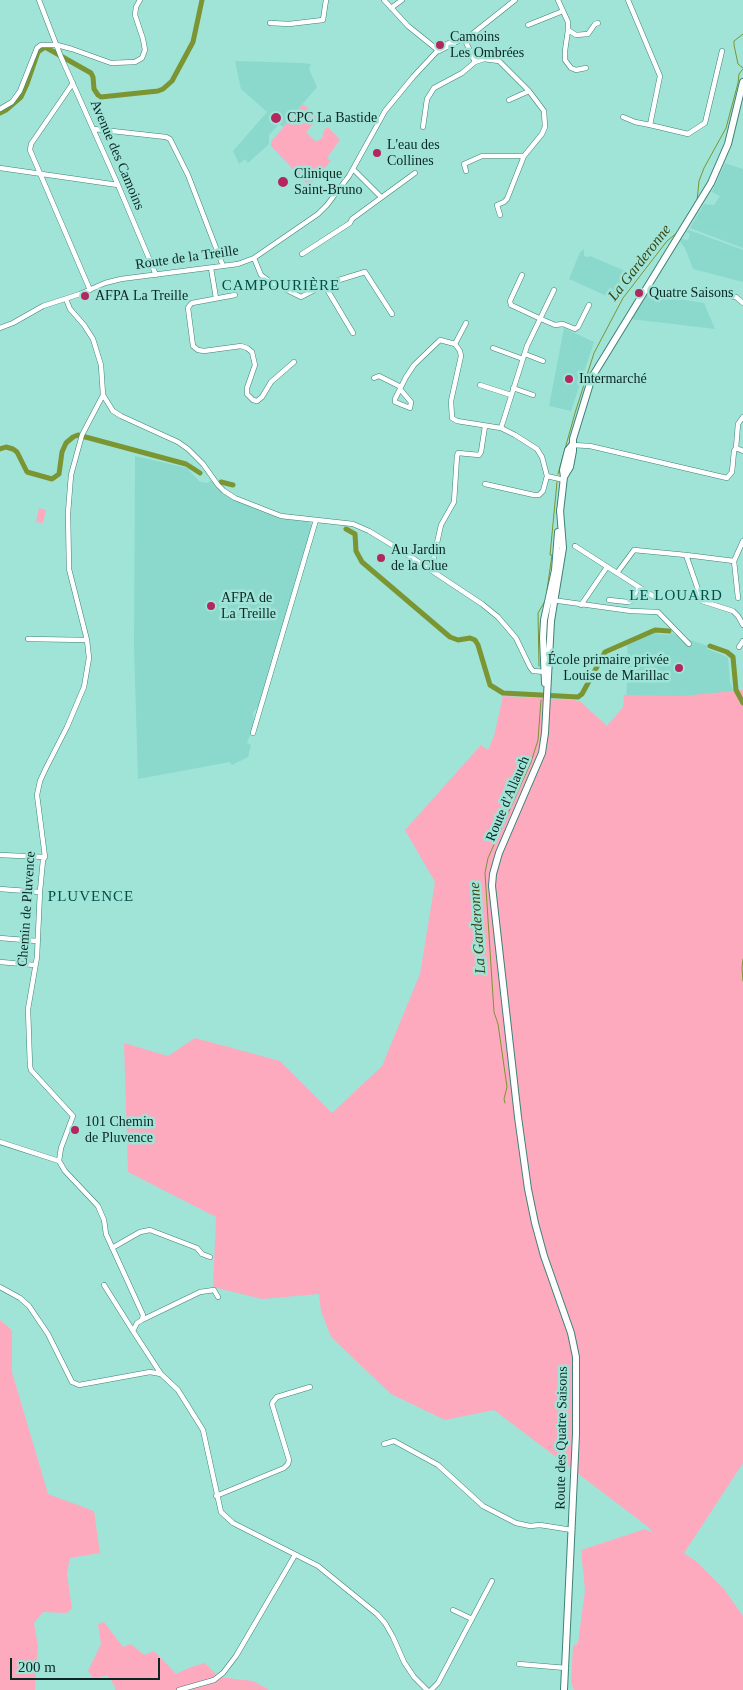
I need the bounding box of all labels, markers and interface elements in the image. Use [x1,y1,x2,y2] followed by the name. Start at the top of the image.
[450,29,524,62] place label: Camoins Les Ombrées
[434,39,446,51] marker: Camoins Les Ombrées
[86,97,148,213] street label: Avenue des Camoins
[287,110,377,126] place label: CPC La Bastide
[269,111,283,125] marker: CPC La Bastide
[387,137,440,170] place label: L'eau des Collines
[371,147,383,159] marker: L'eau des Collines
[294,166,362,198] place label: Clinique Saint-Bruno
[276,175,290,189] marker: Clinique Saint-Bruno
[605,221,675,305] water label: La Garderonne
[134,242,240,274] street label: Route de la Treille
[220,277,342,295] district label: CAMPOURIÈRE
[649,285,733,301] place label: Quatre Saisons
[633,287,645,299] marker: Quatre Saisons
[95,288,188,304] place label: AFPA La Treille
[79,290,91,302] marker: AFPA La Treille
[579,371,647,387] place label: Intermarché
[563,373,575,385] marker: Intermarché
[391,542,448,574] place label: Au Jardin de la Clue
[375,552,387,564] marker: Au Jardin de la Clue
[628,587,724,605] district label: LE LOUARD
[221,590,276,622] place label: AFPA de La Treille
[205,600,217,612] marker: AFPA de La Treille
[548,652,669,684] place label: École primaire privée Louise de Marillac
[673,662,685,674] marker: École primaire privée Louise de Marillac
[483,754,533,844] street label: Route d'Allauch
[15,851,39,967] street label: Chemin de Pluvence
[466,882,490,974] water label: La Garderonne
[47,888,135,906] district label: PLUVENCE
[85,1114,154,1146] place label: 101 Chemin de Pluvence
[69,1124,81,1136] marker: 101 Chemin de Pluvence
[552,1366,572,1510] street label: Route des Quatre Saisons
[12,1648,162,1680] scale bar
[18,1659,56,1675] text: 200 m

